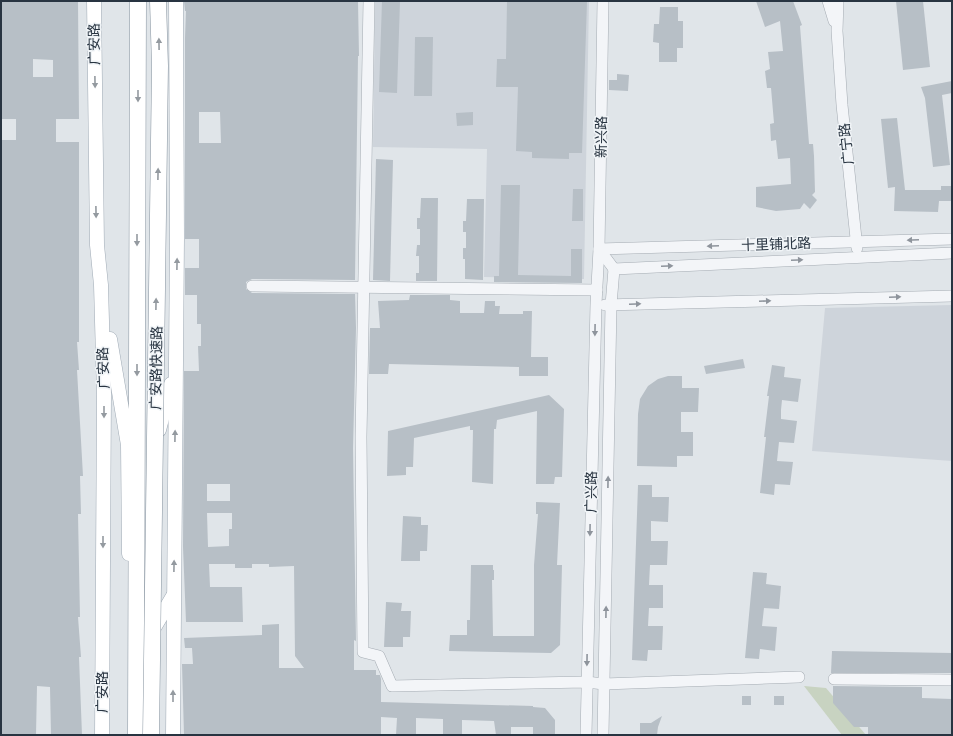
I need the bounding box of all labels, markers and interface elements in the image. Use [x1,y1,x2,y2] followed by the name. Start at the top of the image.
[86,23,102,65] street label: 广安路
[156,37,162,50] one-way arrow
[92,76,98,89] one-way arrow
[135,90,141,103] one-way arrow
[593,116,609,158] street label: 新兴路
[836,122,856,166] street label: 广宁路
[155,167,161,180] one-way arrow
[93,206,99,219] one-way arrow
[134,234,140,247] one-way arrow
[741,235,811,253] street label: 十里铺北路
[907,237,919,244] one-way arrow
[706,243,719,249] one-way arrow
[791,256,803,263] one-way arrow
[174,257,180,270] one-way arrow
[661,263,674,269] one-way arrow
[889,294,901,301] one-way arrow
[153,298,160,310] one-way arrow
[759,298,772,304] one-way arrow
[629,301,641,308] one-way arrow
[592,324,599,336] one-way arrow
[147,326,165,410] street label: 广安路快速路
[94,347,112,389] street label: 广安路
[134,364,140,377] one-way arrow
[101,406,107,419] one-way arrow
[172,429,178,442] one-way arrow
[583,471,599,513] street label: 广兴路
[605,475,611,488] one-way arrow
[587,524,593,537] one-way arrow
[100,536,106,549] one-way arrow
[171,559,177,572] one-way arrow
[602,606,609,618] one-way arrow
[584,654,590,667] one-way arrow
[94,671,110,713] street label: 广安路
[170,689,176,702] one-way arrow

